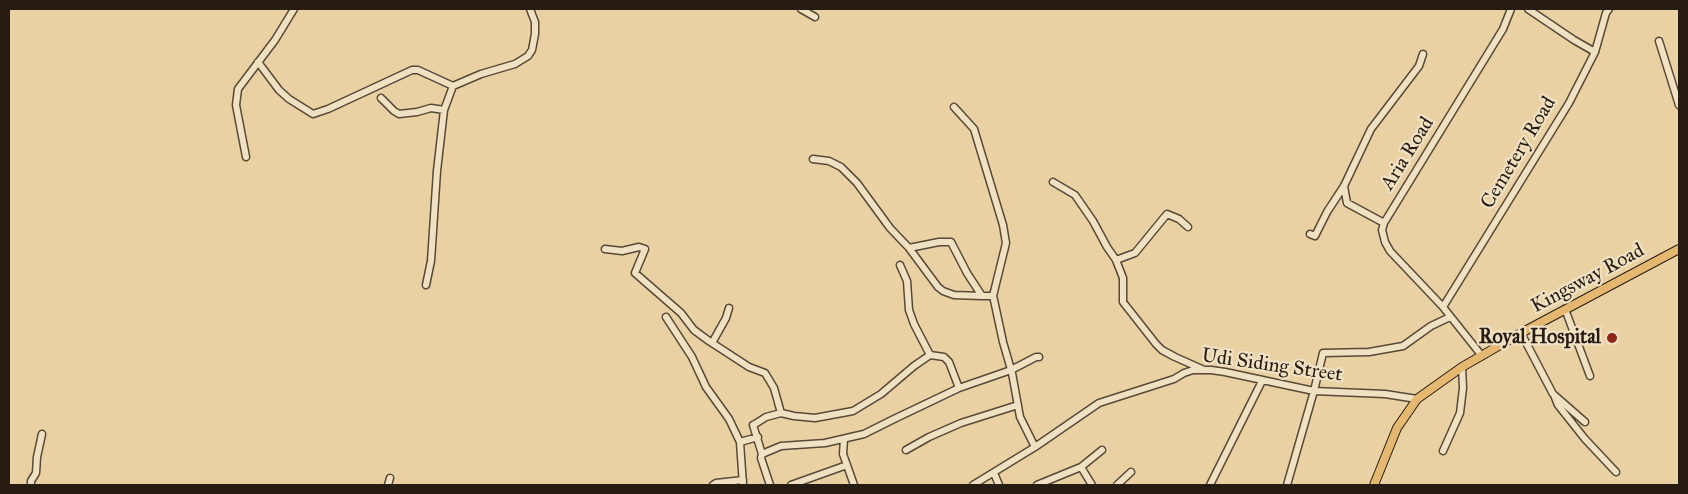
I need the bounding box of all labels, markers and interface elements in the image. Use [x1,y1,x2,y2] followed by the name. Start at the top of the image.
[1476,93,1562,213] street label: Cemetery Road
[1376,113,1440,195] street label: Aria Road
[1527,239,1649,319] street label: Kingsway Road
[1479,326,1601,350] place label: Royal Hospital
[1605,331,1619,345] marker: Royal Hospital
[1200,344,1344,388] street label: Udi Siding Street

